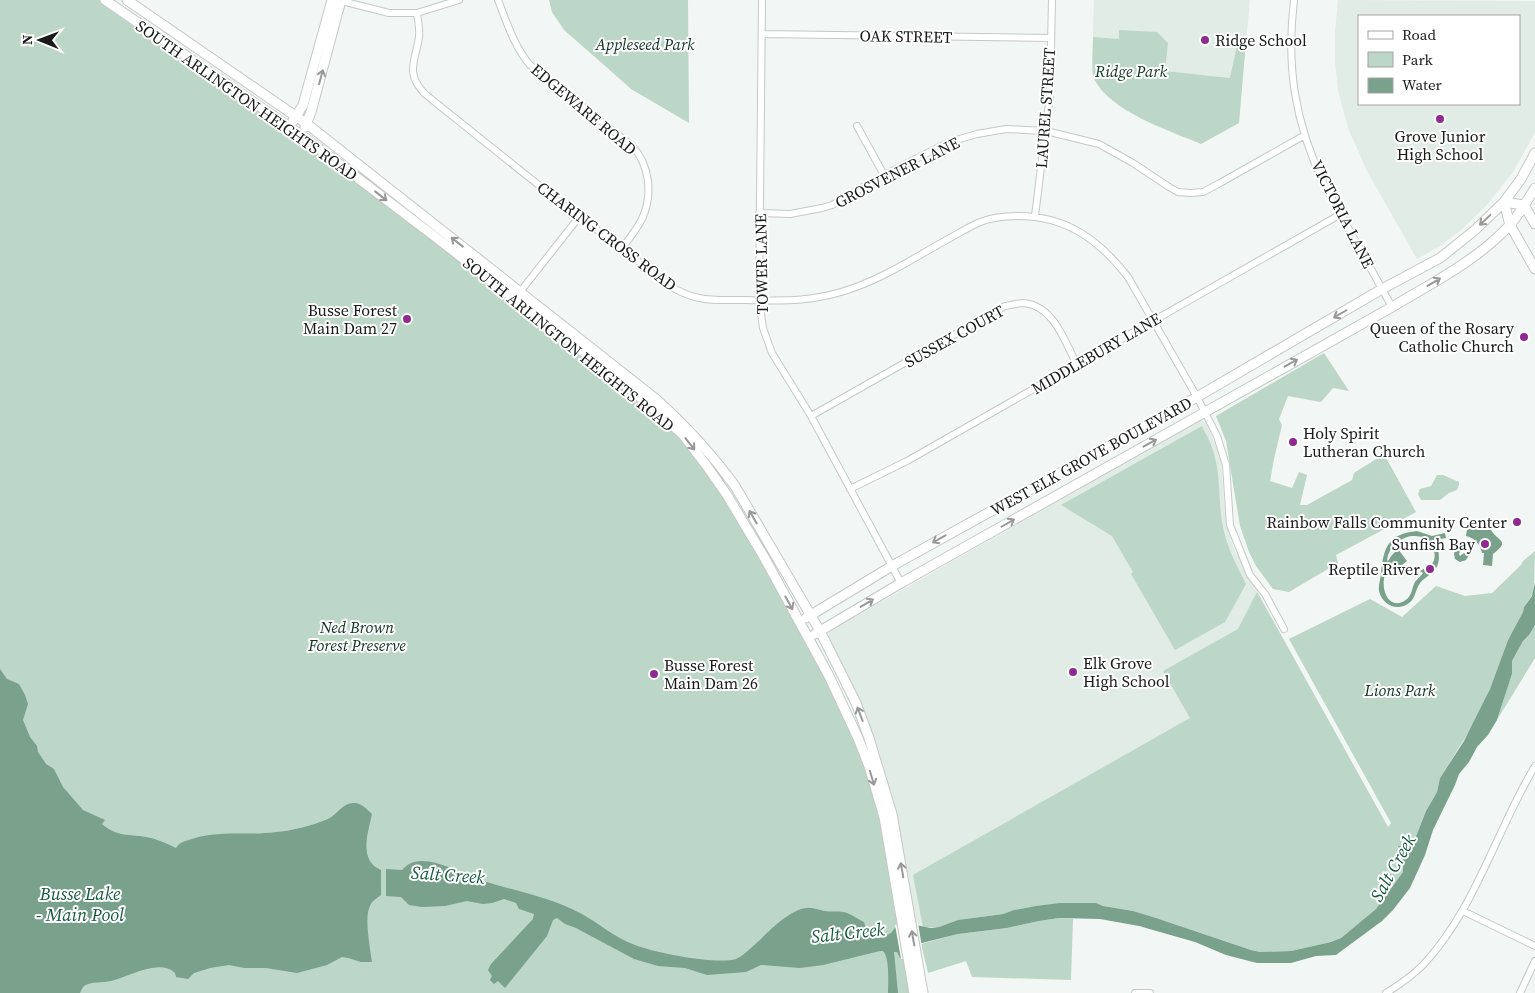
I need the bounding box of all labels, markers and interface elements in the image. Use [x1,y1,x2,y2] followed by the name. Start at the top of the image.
[15,15,65,65] north arrow
[132,15,362,185] street label: SOUTH ARLINGTON HEIGHTS ROAD
[1358,15,1520,105] legend
[860,24,953,48] street label: OAK STREET
[1402,24,1436,45] text: Road
[1215,29,1307,51] place label: Ridge School
[594,33,695,55] park label: Appleseed Park
[17,34,37,45] text: N
[1199,34,1211,46] marker: Ridge School
[1030,47,1060,169] street label: LAUREL STREET
[1402,49,1434,70] text: Park
[526,58,642,160] street label: EDGEWARE ROAD
[1094,60,1167,82] park label: Ridge Park
[316,69,326,85] one-way arrow
[1402,74,1443,95] text: Water
[1434,113,1446,125] marker: Grove Junior High School
[1395,125,1486,165] place label: Grove Junior High School
[831,131,963,213] street label: GROSVENER LANE
[1306,156,1380,272] street label: VICTORIA LANE
[533,176,681,296] street label: CHARING CROSS ROAD
[375,191,388,202] one-way arrow
[749,213,773,315] street label: TOWER LANE
[1479,214,1492,226] one-way arrow
[450,237,463,248] one-way arrow
[459,252,679,436] street label: SOUTH ARLINGTON HEIGHTS ROAD
[1426,276,1440,286] one-way arrow
[303,299,398,339] place label: Busse Forest Main Dam 27
[900,299,1008,372] street label: SUSSEX COURT
[1027,307,1165,399] street label: MIDDLEBURY LANE
[1332,309,1347,319] one-way arrow
[401,313,413,325] marker: Busse Forest Main Dam 27
[1370,317,1515,357] place label: Queen of the Rosary Catholic Church
[1518,331,1530,343] marker: Queen of the Rosary Catholic Church
[1283,358,1298,368] one-way arrow
[986,391,1196,521] street label: WEST ELK GROVE BOULEVARD
[1303,422,1426,462] place label: Holy Spirit Lutheran Church
[1287,436,1299,448] marker: Holy Spirit Lutheran Church
[684,437,695,450] one-way arrow
[1142,438,1157,448] one-way arrow
[748,510,758,524] one-way arrow
[1267,511,1507,533] place label: Rainbow Falls Community Center
[1511,516,1523,528] marker: Rainbow Falls Community Center
[1000,517,1014,527] one-way arrow
[1392,533,1476,555] place label: Sunfish Bay
[932,535,947,545] one-way arrow
[1479,538,1491,550] marker: Sunfish Bay
[1328,558,1420,580] place label: Reptile River
[1424,563,1436,575] marker: Reptile River
[784,595,794,610] one-way arrow
[859,598,873,608] one-way arrow
[307,616,406,656] park label: Ned Brown Forest Preserve
[1083,652,1170,692] place label: Elk Grove High School
[664,654,758,694] place label: Busse Forest Main Dam 26
[1067,666,1079,678] marker: Elk Grove High School
[648,668,660,680] marker: Busse Forest Main Dam 26
[1364,679,1436,701] park label: Lions Park
[855,707,864,722] one-way arrow
[868,769,878,785] one-way arrow
[1364,829,1422,906] water label: Salt Creek
[410,859,486,890] water label: Salt Creek
[896,863,906,879] one-way arrow
[36,881,124,927] water label: Busse Lake - Main Pool
[810,916,886,949] water label: Salt Creek
[908,930,918,946] one-way arrow

